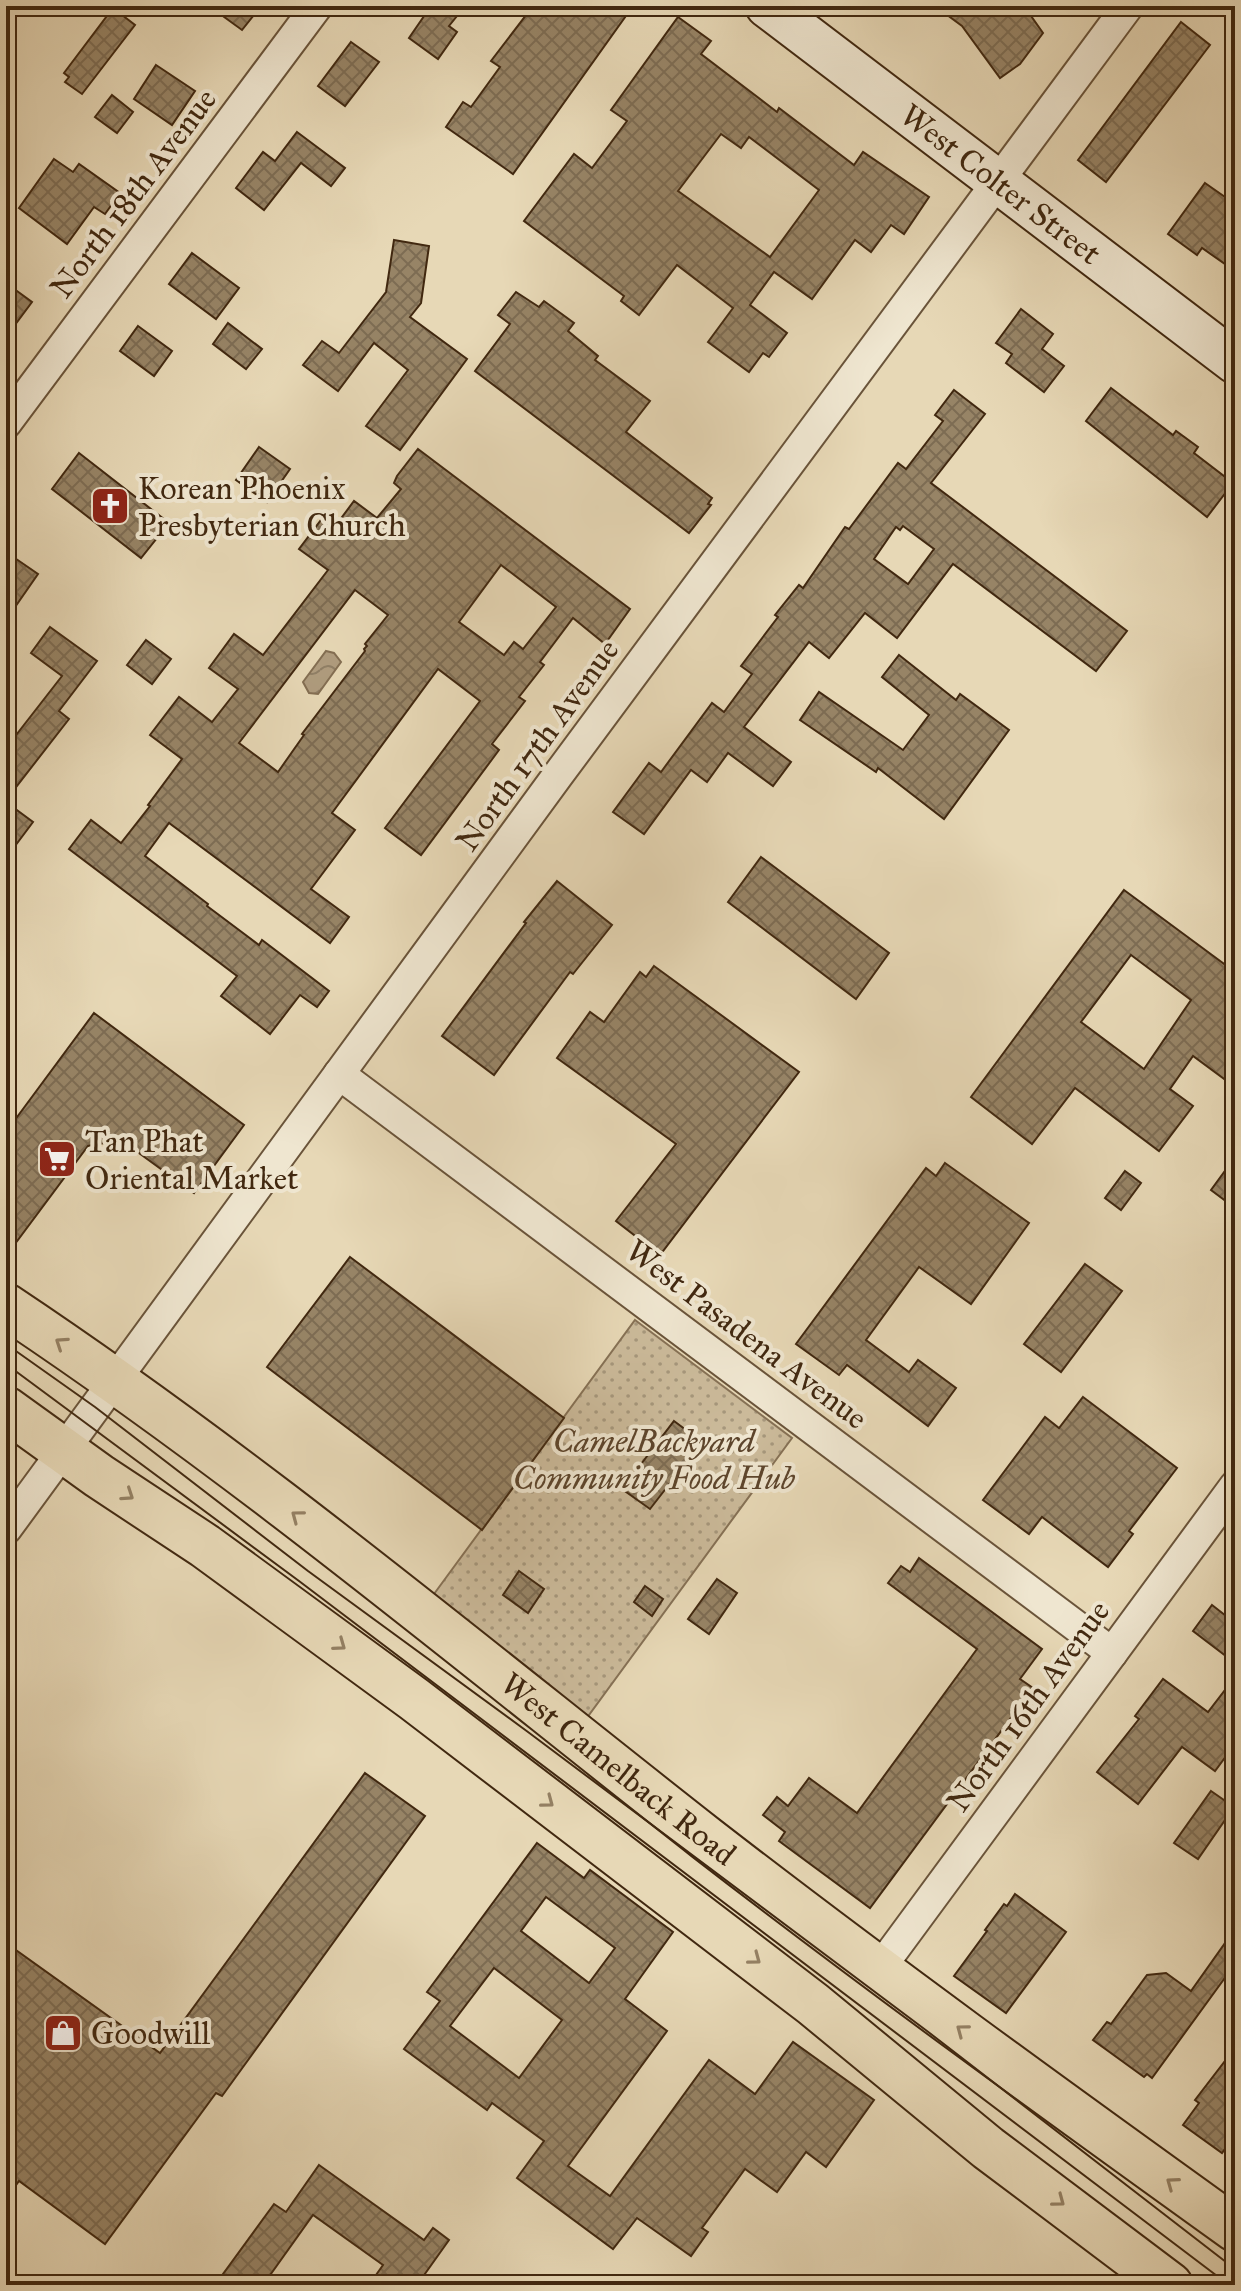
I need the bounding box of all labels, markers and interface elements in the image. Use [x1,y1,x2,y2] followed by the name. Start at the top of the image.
[42,81,225,306] street label: North 18th Avenue
[893,96,1109,273] street label: West Colter Street
[138,469,406,545] place label: Korean Phoenix Presbyterian Church
[89,485,131,527] church icon: Korean Phoenix Presbyterian Church
[447,632,627,859] street label: North 17th Avenue
[85,1122,298,1198] place label: Tan Phat Oriental Market
[36,1138,78,1180] supermarket icon: Tan Phat Oriental Market
[618,1231,875,1438] street label: West Pasadena Avenue
[55,1338,70,1353] one-way arrow
[513,1422,795,1498] park label: CamelBackyard Community Food Hub
[119,1485,134,1500] one-way arrow
[291,1511,306,1526] one-way arrow
[939,1593,1118,1820] street label: North 16th Avenue
[331,1635,346,1650] one-way arrow
[493,1664,744,1874] street label: West Camelback Road
[539,1792,554,1806] one-way arrow
[745,1949,760,1964] one-way arrow
[42,2012,84,2054] shop icon: Goodwill
[91,2014,210,2053] place label: Goodwill
[956,2025,971,2039] one-way arrow
[1166,2179,1180,2193] one-way arrow
[1050,2191,1064,2206] one-way arrow

